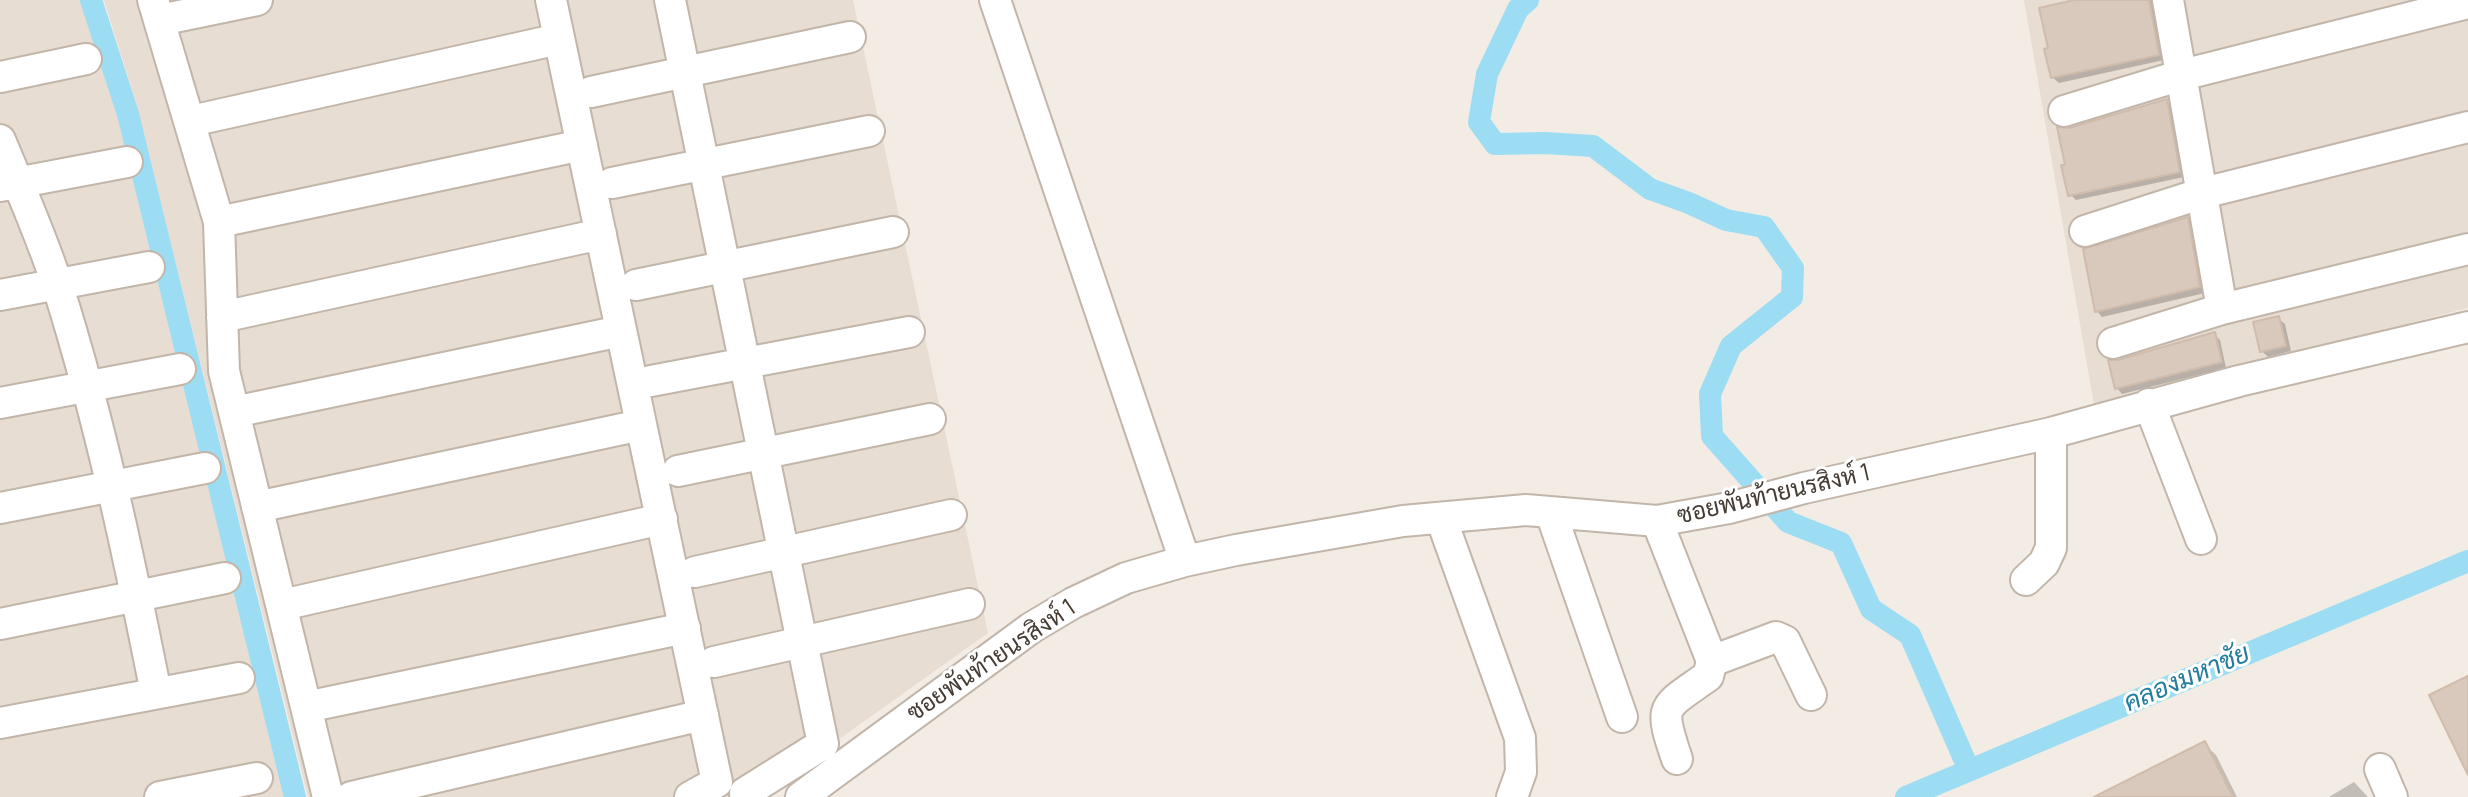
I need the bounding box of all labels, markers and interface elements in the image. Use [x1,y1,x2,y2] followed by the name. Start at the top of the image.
[1675,459,1873,531] street label: ซอยพันท้ายนรสิงห์ 1
[902,594,1082,728] street label: ซอยพันท้ายนรสิงห์ 1
[2119,639,2255,719] water label: คลองมหาชัย

